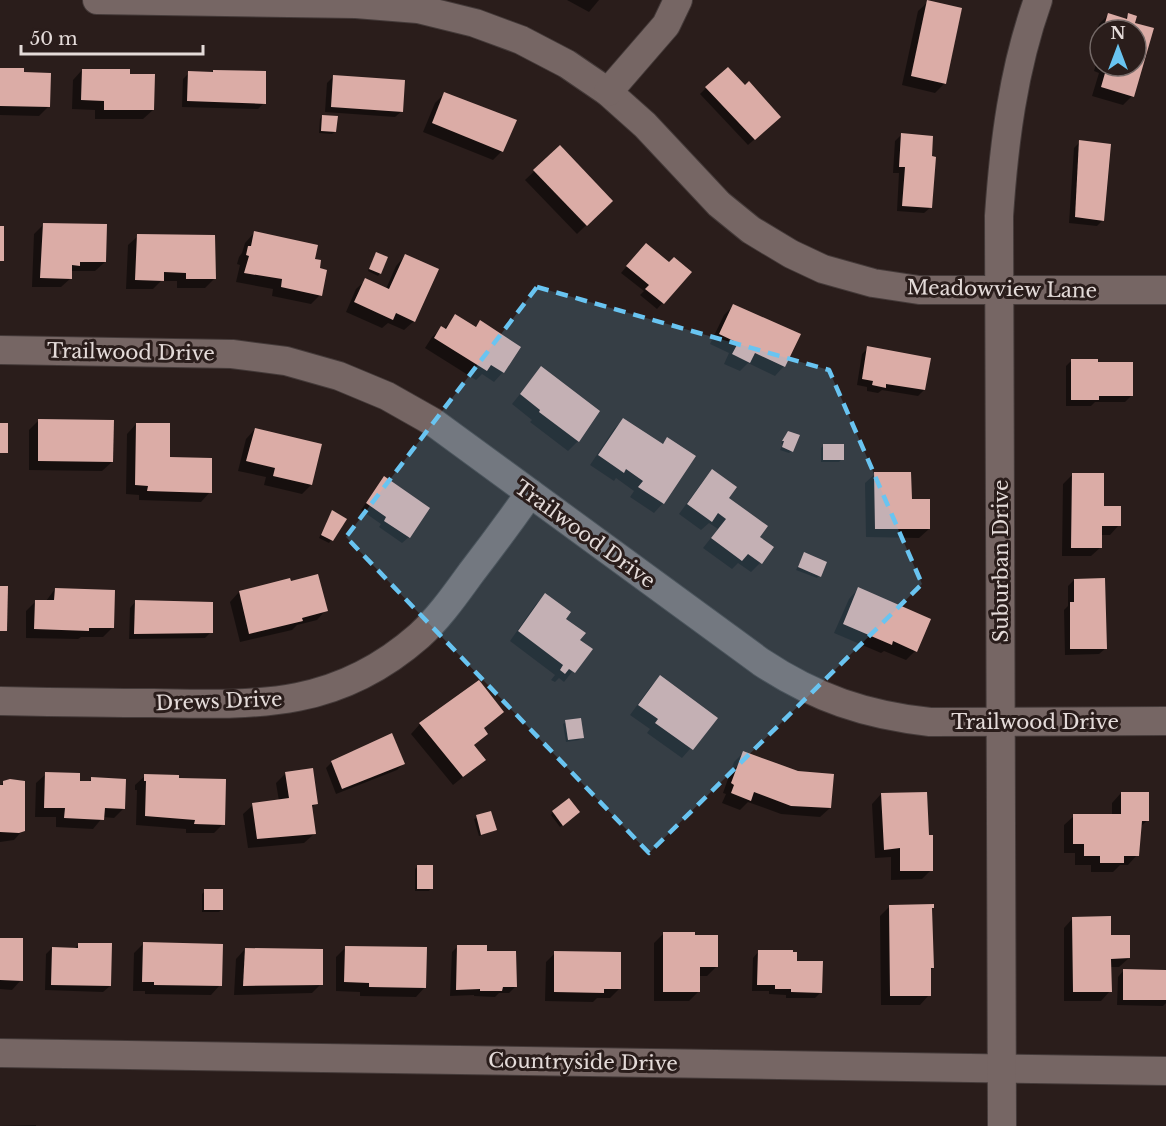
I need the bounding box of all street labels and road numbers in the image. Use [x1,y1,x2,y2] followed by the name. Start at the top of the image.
[907,275,1097,303] street label: Meadowview Lane
[47,339,215,365] street label: Trailwood Drive
[510,475,660,593] street label: Trailwood Drive
[989,479,1013,643] street label: Suburban Drive
[155,687,283,715] street label: Drews Drive
[951,710,1119,734] street label: Trailwood Drive
[488,1048,678,1076] street label: Countryside Drive

